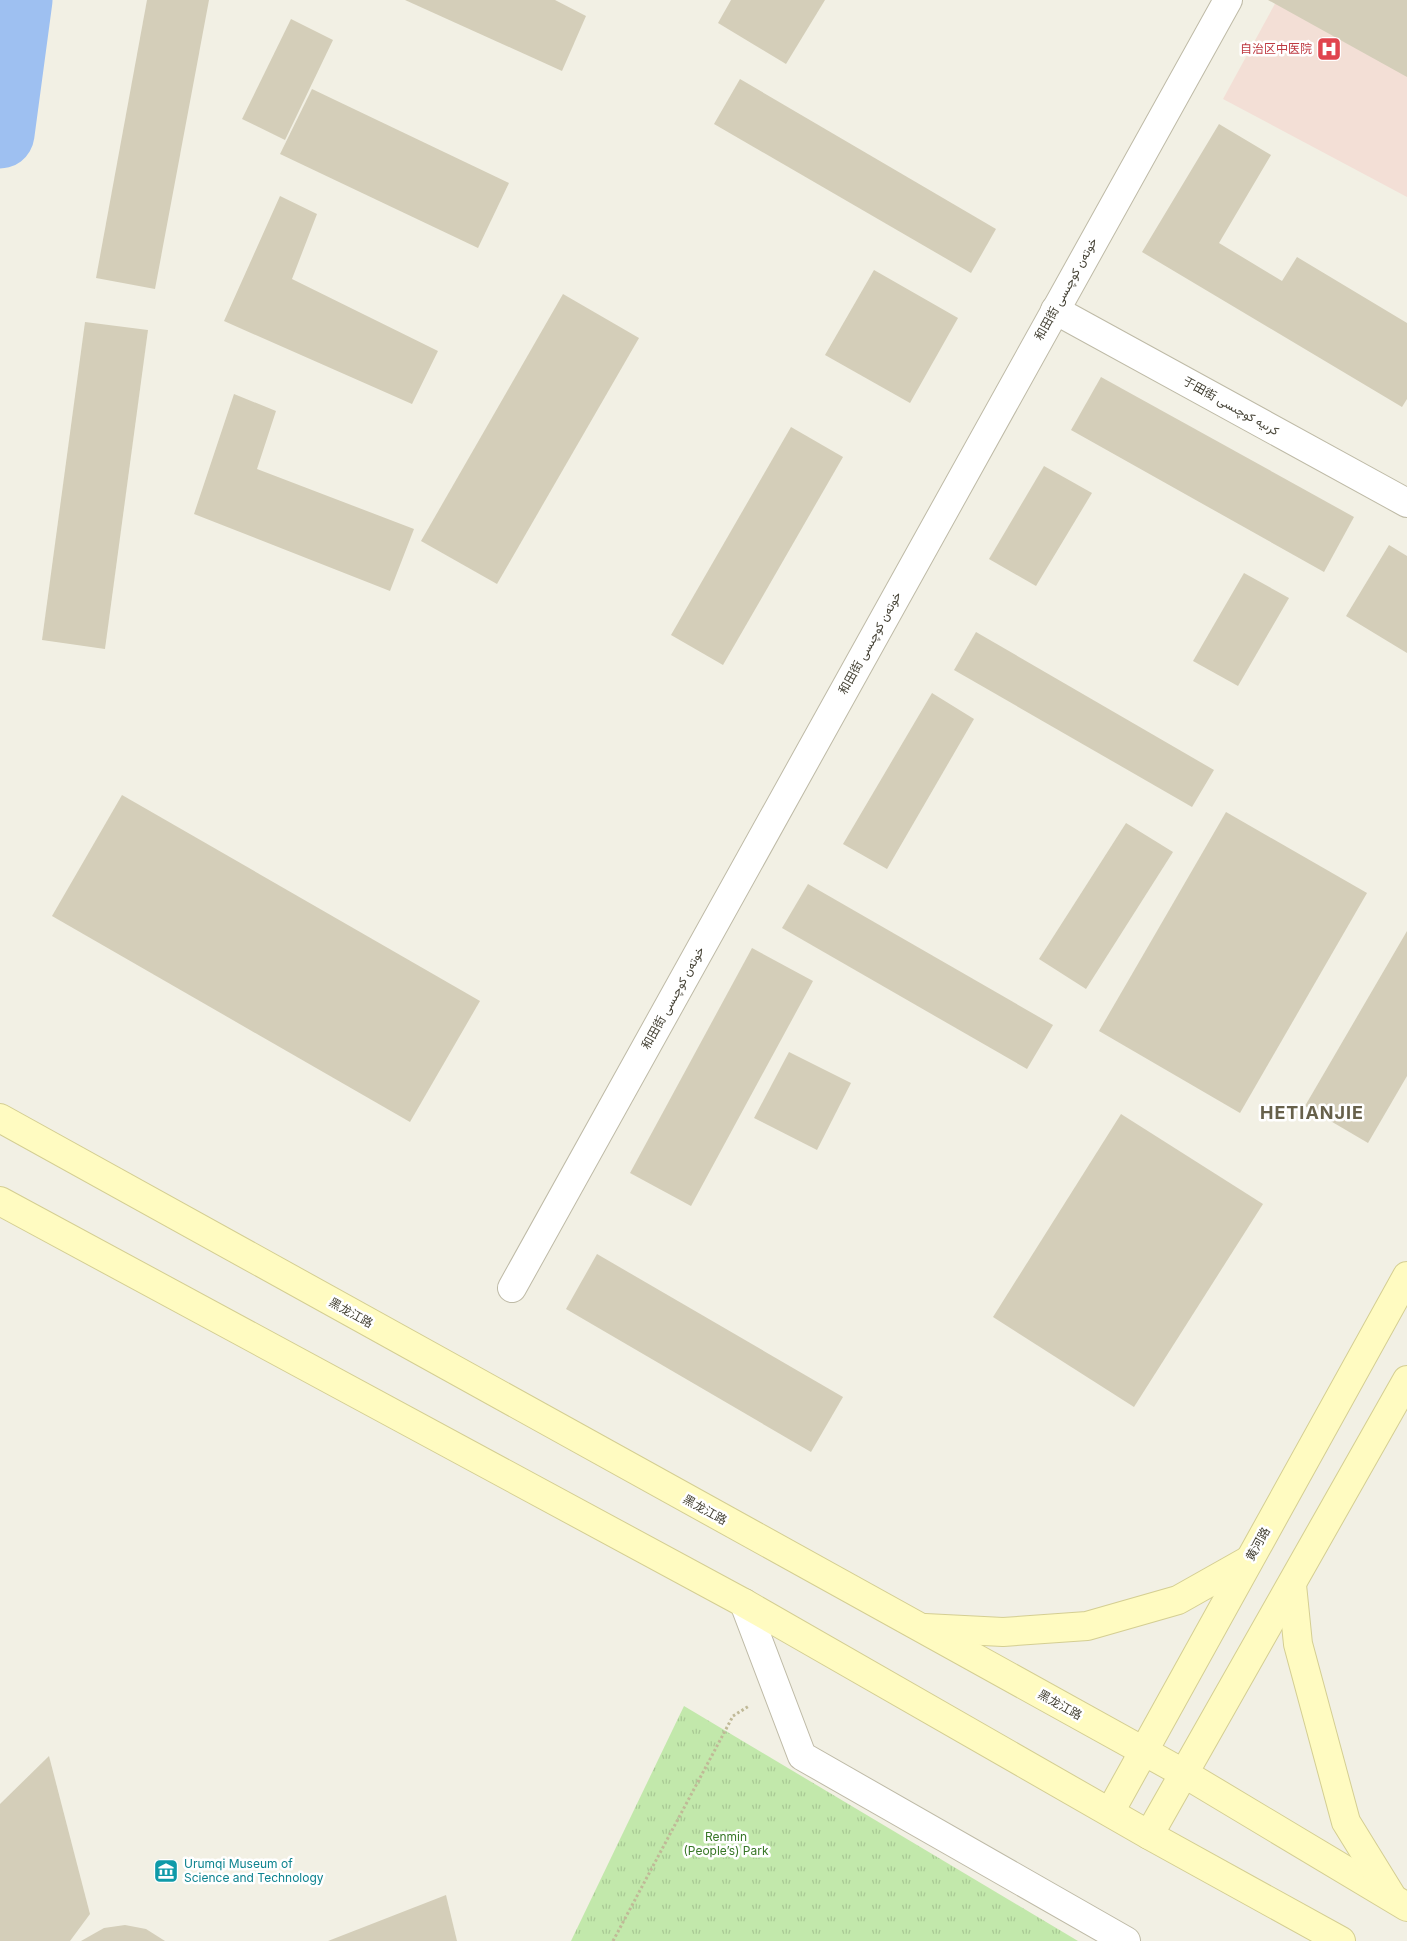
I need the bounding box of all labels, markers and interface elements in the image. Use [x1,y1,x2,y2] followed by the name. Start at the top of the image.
[1316,36,1342,62] hospital icon: 自治区中医院
[1240,41,1312,56] place label: 自治区中医院
[1031,235,1101,343] street label: 和田街 خوتەن كوچىسى
[1180,373,1282,439] street label: 于田街 كرىيە كوچىسى
[835,589,905,697] street label: 和田街 خوتەن كوچىسى
[638,944,708,1052] street label: 和田街 خوتەن كوچىسى
[1260,1102,1364,1123] district label: HETIANJIE
[327,1294,376,1331] street label: 黑龙江路
[681,1491,730,1528] street label: 黑龙江路
[1242,1524,1273,1563] street label: 黄河路
[1036,1686,1085,1723] street label: 黑龙江路
[683,1829,769,1858] park label: Renmin (People’s) Park
[184,1856,324,1885] place label: Urumqi Museum of Science and Technology
[153,1858,179,1884] museum icon: Urumqi Museum of Science and Technology

